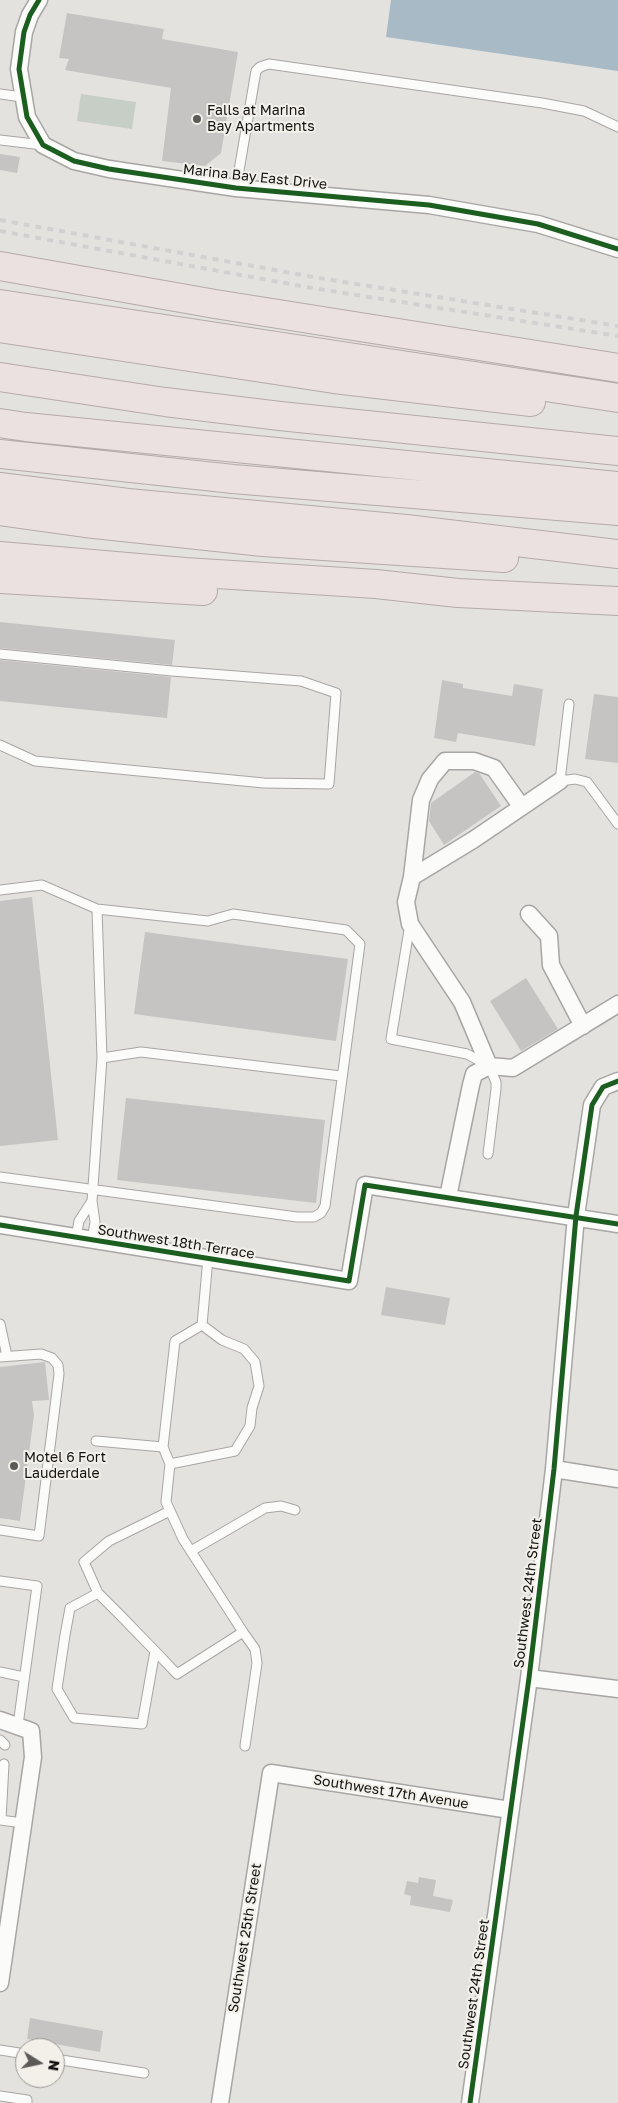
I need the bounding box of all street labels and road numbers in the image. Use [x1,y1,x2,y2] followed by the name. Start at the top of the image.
[182,161,328,193] street label: Marina Bay East Drive
[96,1221,256,1263] street label: Southwest 18th Terrace
[510,1517,546,1669] street label: Southwest 24th Street
[312,1771,470,1813] street label: Southwest 17th Avenue
[225,1862,265,2014] street label: Southwest 25th Street
[455,1918,493,2070] street label: Southwest 24th Street

